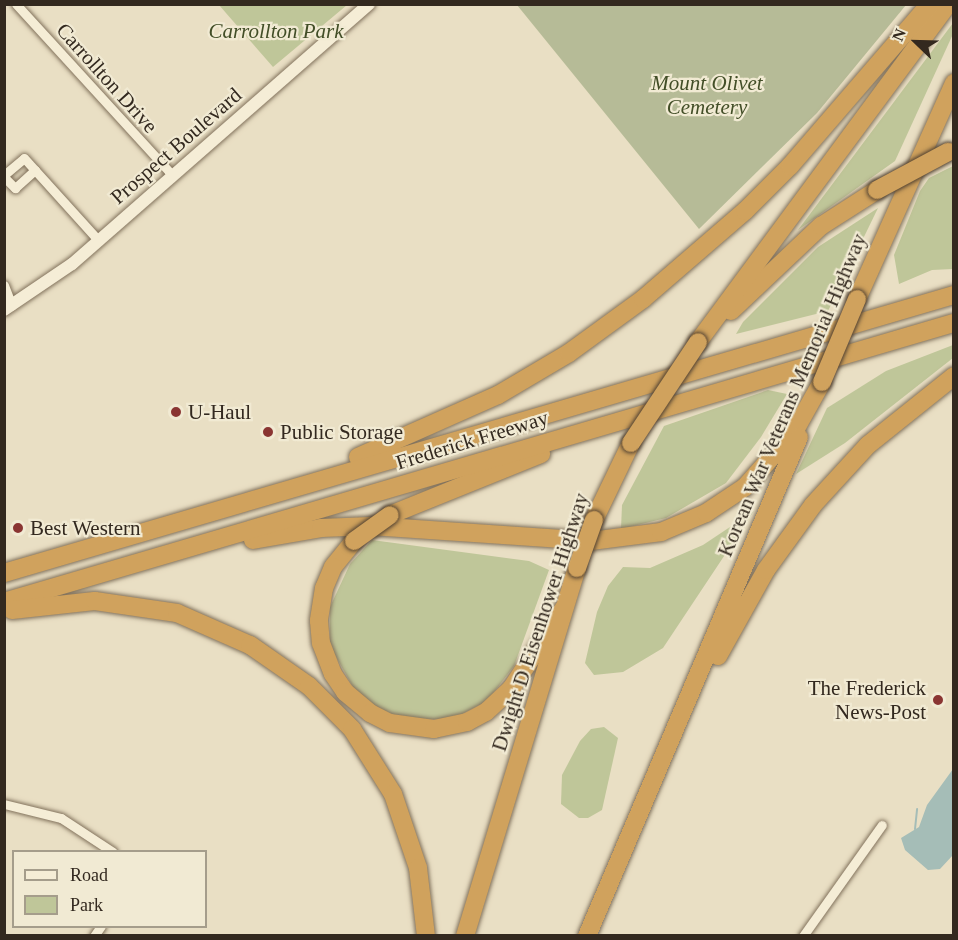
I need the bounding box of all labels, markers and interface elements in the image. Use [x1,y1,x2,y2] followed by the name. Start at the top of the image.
[886,12,946,72] north arrow
[51,18,163,138] street label: Carrollton Drive
[208,18,344,44] park label: Carrollton Park
[889,26,909,43] text: N
[651,70,763,120] park label: Mount Olivet Cemetery
[105,82,247,210] street label: Prospect Boulevard
[712,229,872,561] street label: Korean War Veterans Memorial Highway
[188,399,251,425] place label: U-Haul
[169,405,183,419] marker: U-Haul
[393,405,551,475] street label: Frederick Freeway
[280,419,403,445] place label: Public Storage
[261,425,275,439] marker: Public Storage
[486,490,594,754] street label: Dwight D Eisenhower Highway
[30,515,141,541] place label: Best Western
[11,521,25,535] marker: Best Western
[808,675,926,725] place label: The Frederick News-Post
[931,693,945,707] marker: The Frederick News-Post
[12,850,207,928] legend
[70,865,108,885] text: Road
[70,895,103,915] text: Park

